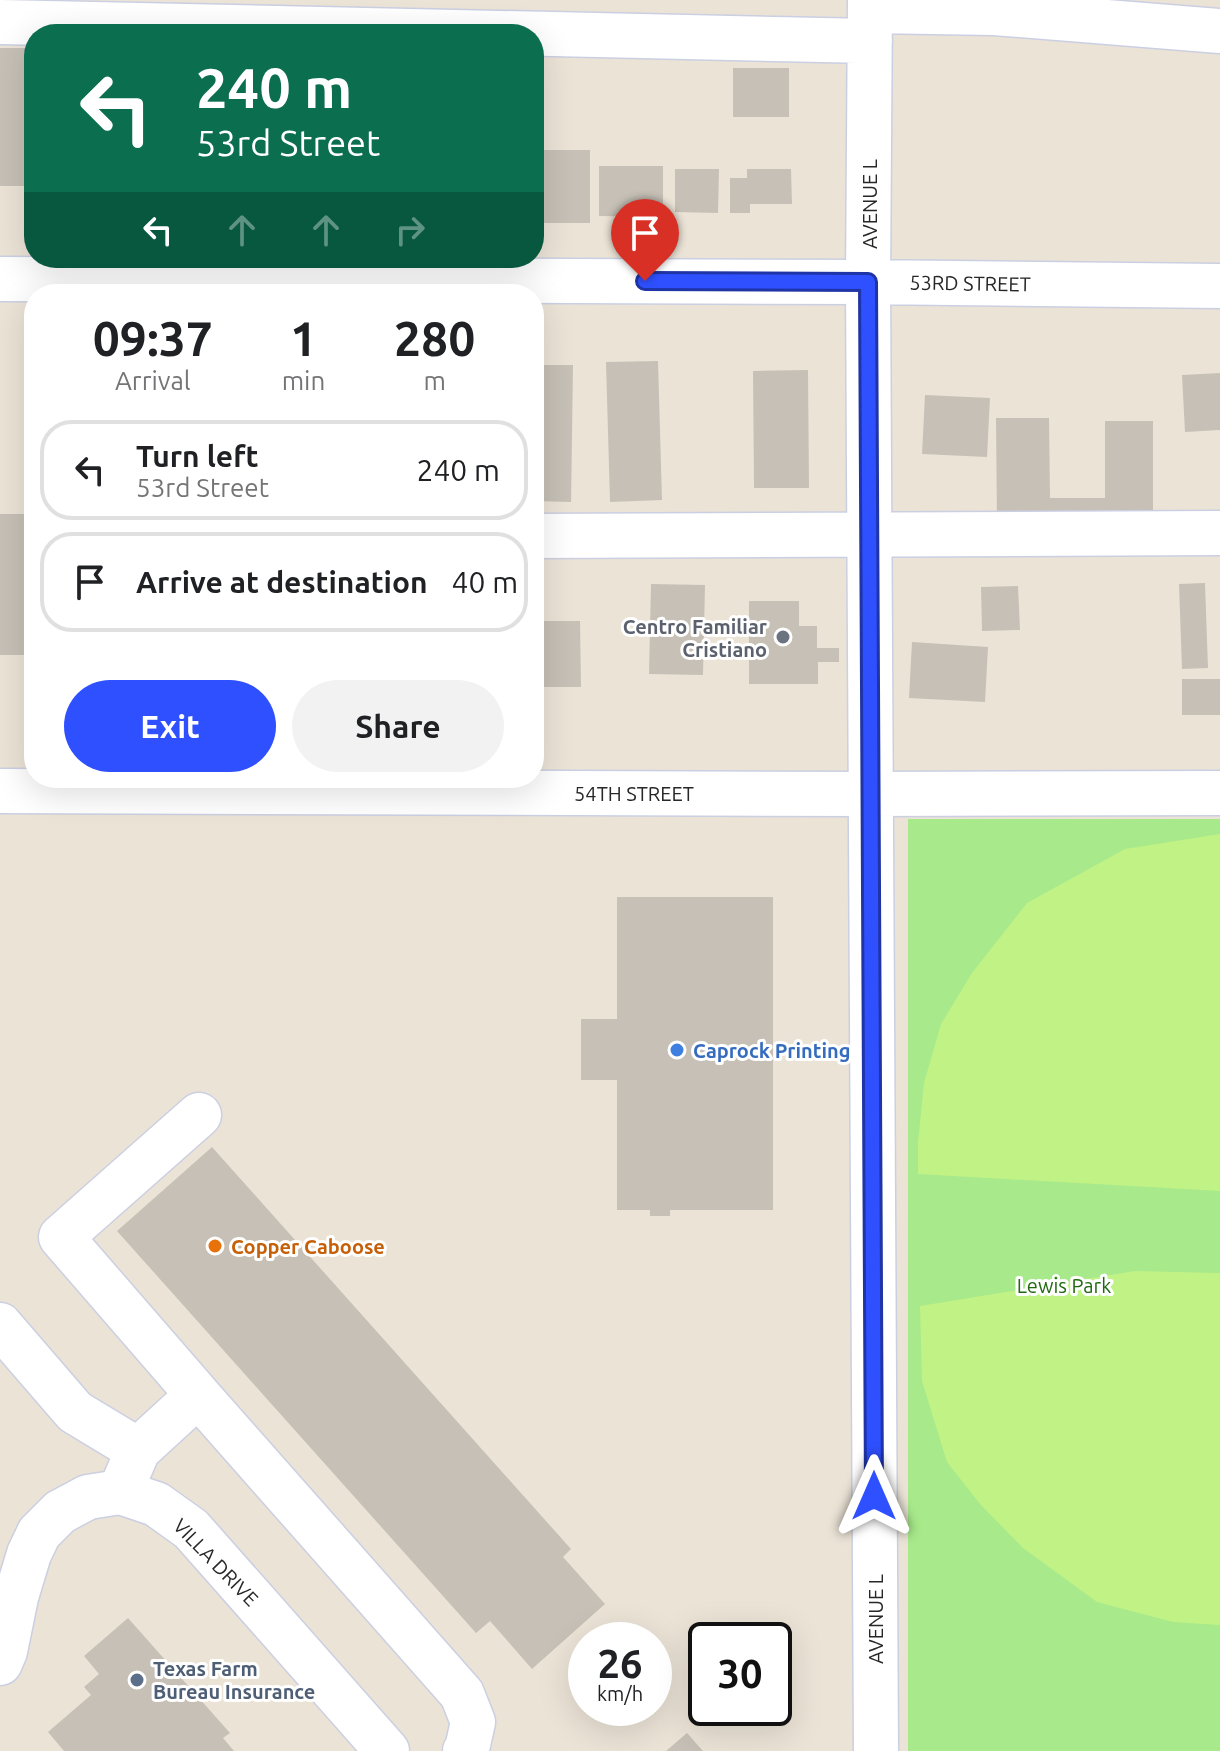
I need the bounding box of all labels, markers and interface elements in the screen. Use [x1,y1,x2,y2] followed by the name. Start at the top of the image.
[64,56,168,160] icon: left
[196,56,352,119] text: 240 m
[196,122,380,163] text: 53rd Street
[858,159,881,249] street label: AVENUE L
[611,199,679,281] pin
[136,208,180,252] icon: left
[220,208,264,252] icon: ahead
[304,208,348,252] icon: ahead
[388,208,432,252] icon: right
[623,211,667,255] icon: arrive
[909,270,1031,296] street label: 53RD STREET
[93,311,213,365] text: 09:37
[290,311,317,365] text: 1
[394,311,475,365] text: 280
[115,366,191,395] text: Arrival
[282,366,325,395] text: min
[423,366,446,395] text: m
[136,439,258,473] text: Turn left
[68,448,112,492] icon: left
[416,453,500,487] text: 240 m
[136,473,269,502] text: 53rd Street
[68,560,112,604] icon: arrive
[136,565,428,599] text: Arrive at destination
[452,565,518,599] text: 40 m
[623,615,768,661] place label: Centro Familiar Cristiano
[774,628,792,646] marker: Centro Familiar Cristiano
[64,680,276,772] button: Exit
[292,680,504,772] button: Share
[574,782,694,805] street label: 54TH STREET
[693,1039,850,1062] place label: Caprock Printing
[668,1041,686,1059] marker: Caprock Printing
[231,1235,385,1258] place label: Copper Caboose
[206,1237,224,1255] marker: Copper Caboose
[1017,1274,1111,1297] park label: Lewis Park
[832,1454,916,1538] position arrow
[169,1514,263,1610] street label: VILLA DRIVE
[864,1574,887,1664] street label: AVENUE L
[688,1622,792,1726] speed limit sign: 30
[597,1641,643,1686] text: 26
[153,1657,315,1703] place label: Texas Farm Bureau Insurance
[128,1671,146,1689] marker: Texas Farm Bureau Insurance
[597,1682,643,1705] text: km/h

